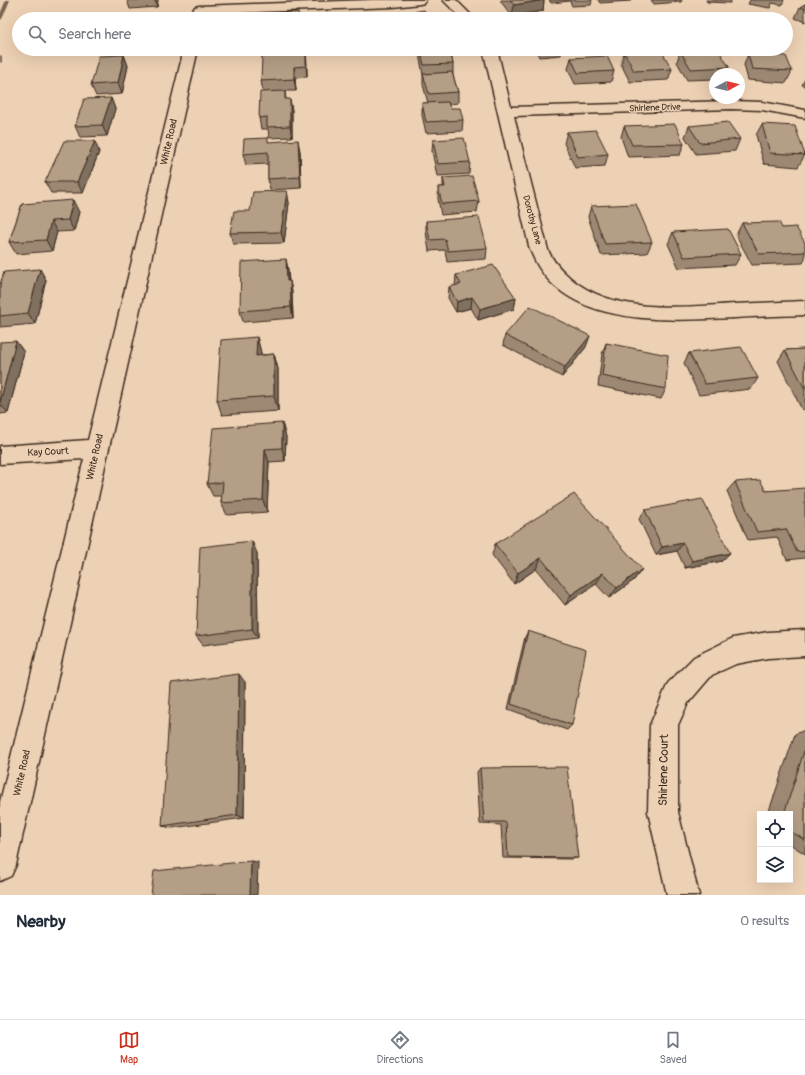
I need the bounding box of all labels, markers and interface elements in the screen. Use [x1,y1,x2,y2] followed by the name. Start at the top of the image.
[12,12,793,56] search box
[26,23,48,45] icon: search
[58,25,131,44] text: Search here
[709,68,745,104] north arrow
[629,102,681,114] street label: Shirlene Drive
[158,118,180,166] street label: White Road
[520,194,544,246] street label: Dorothy Lane
[84,433,106,481] street label: White Road
[27,445,70,459] street label: Kay Court
[656,734,672,806] street label: Shirlene Court
[11,749,33,797] street label: White Road
[757,811,793,883] map controls
[757,811,793,847] button: locate
[757,847,793,883] button: layers
[16,911,65,932] text: Nearby
[740,913,789,929] text: 0 results
[118,1029,140,1066] tab: Map
[376,1029,423,1066] tab: Directions
[660,1029,687,1066] tab: Saved

